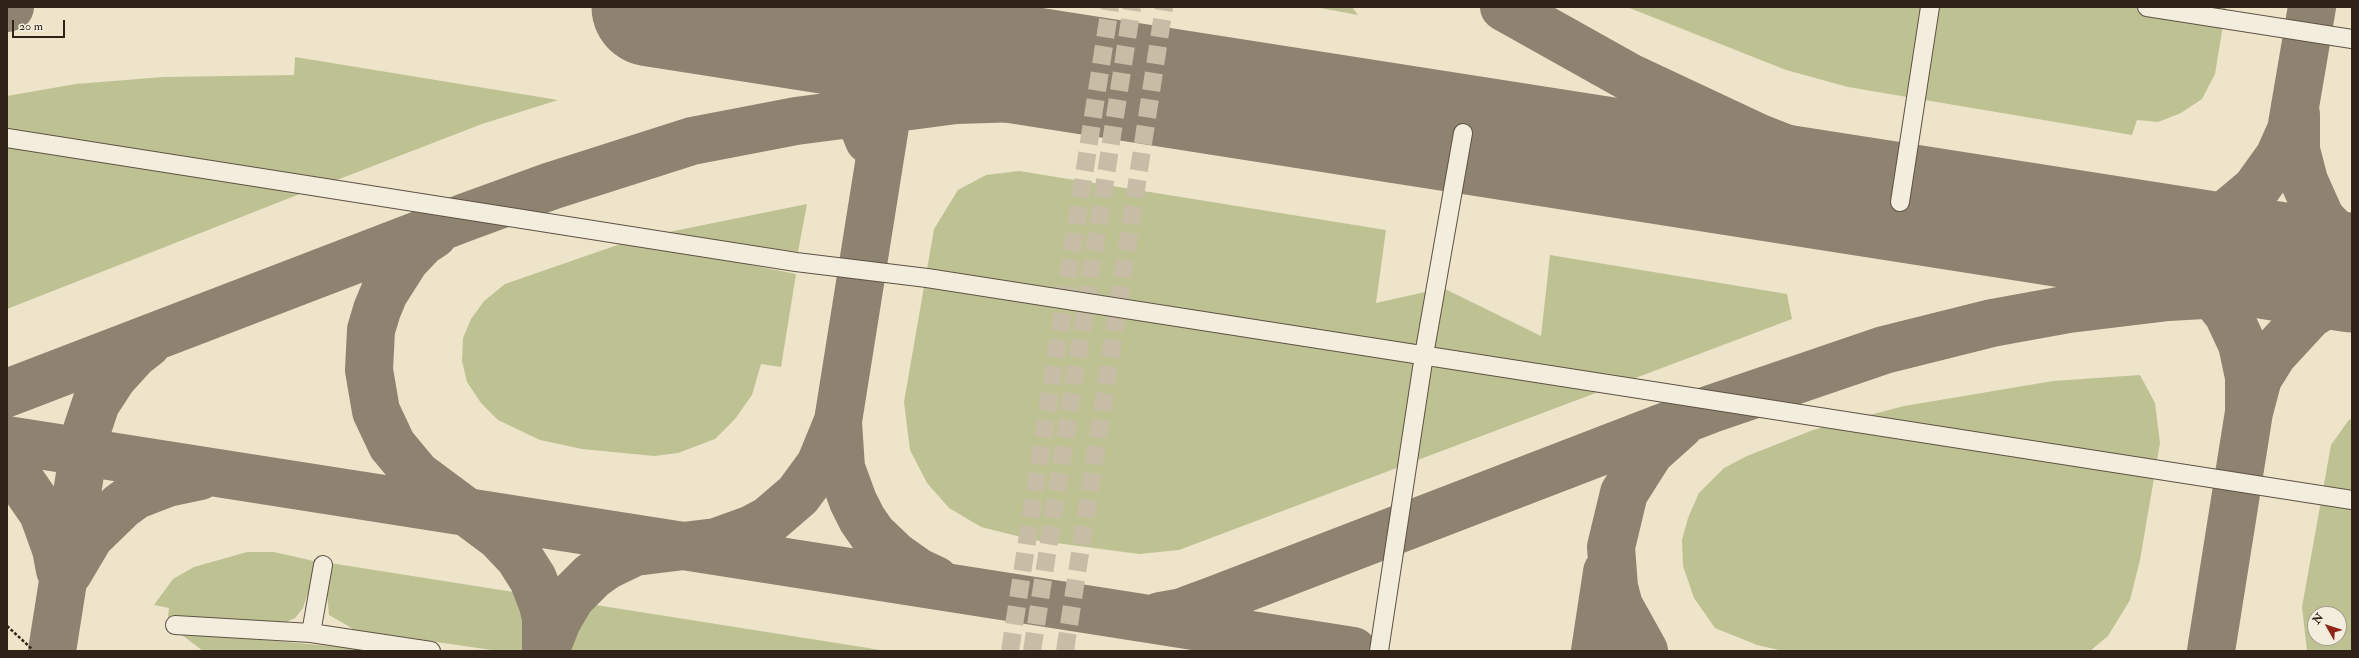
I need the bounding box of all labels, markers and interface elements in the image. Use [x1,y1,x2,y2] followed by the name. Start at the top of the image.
[14,12,67,38] scale bar
[19,19,43,34] text: 20 m
[2307,606,2347,646] north arrow
[2310,611,2326,627] text: N

